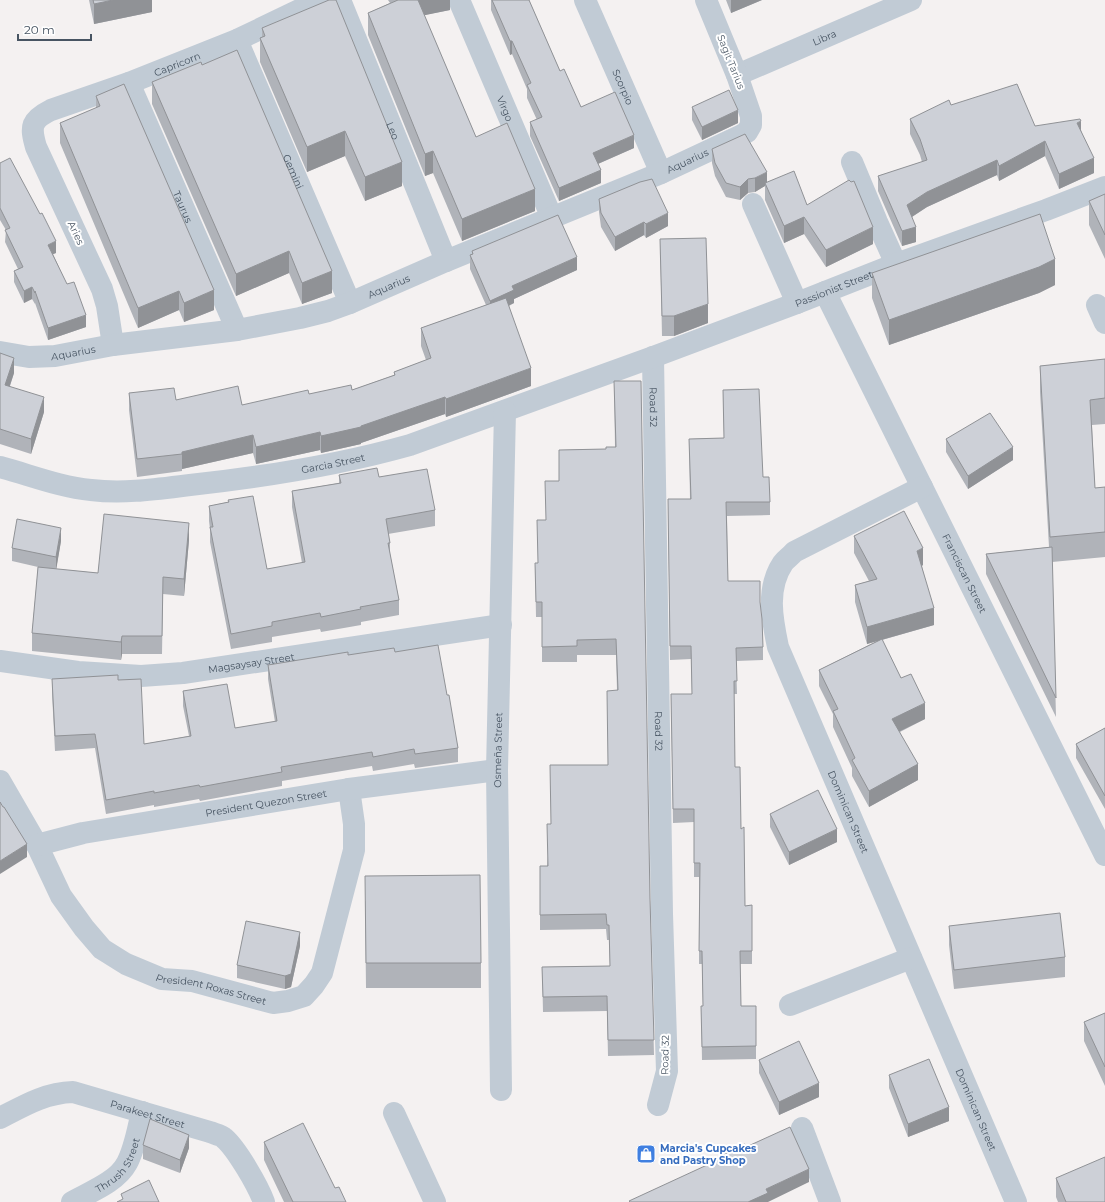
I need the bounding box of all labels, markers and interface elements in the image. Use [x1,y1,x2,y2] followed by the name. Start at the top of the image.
[18,16,91,42] scale bar
[24,22,55,37] text: 20 m
[810,27,838,48] street label: Libra
[714,33,748,91] street label: Sagit Tarius
[152,49,202,79] street label: Capricorn
[610,67,637,107] street label: Scorpio
[494,94,516,123] street label: Virgo
[384,120,402,141] street label: Leo
[664,145,711,176] street label: Aquarius
[280,152,307,191] street label: Gemini
[170,189,196,225] street label: Taurus
[65,219,87,247] street label: Aries
[793,267,875,310] street label: Passionist Street
[366,271,412,301] street label: Aquarius
[51,342,97,363] street label: Aquarius
[647,387,661,427] street label: Road 32
[300,450,366,476] street label: Garcia Street
[940,531,990,615] street label: Franciscan Street
[207,650,295,676] street label: Magsaysay Street
[652,711,666,751] street label: Road 32
[490,712,505,788] street label: Osmeña Street
[825,768,872,855] street label: Dominican Street
[204,786,328,819] street label: President Quezon Street
[154,971,268,1007] street label: President Roxas Street
[658,1035,672,1075] street label: Road 32
[953,1066,1000,1153] street label: Dominican Street
[109,1097,187,1131] street label: Parakeet Street
[93,1136,142,1195] street label: Thrush Street
[660,1142,757,1167] place label: Marcia's Cupcakes and Pastry Shop
[635,1143,657,1165] shop icon: Marcia's Cupcakes and Pastry Shop

